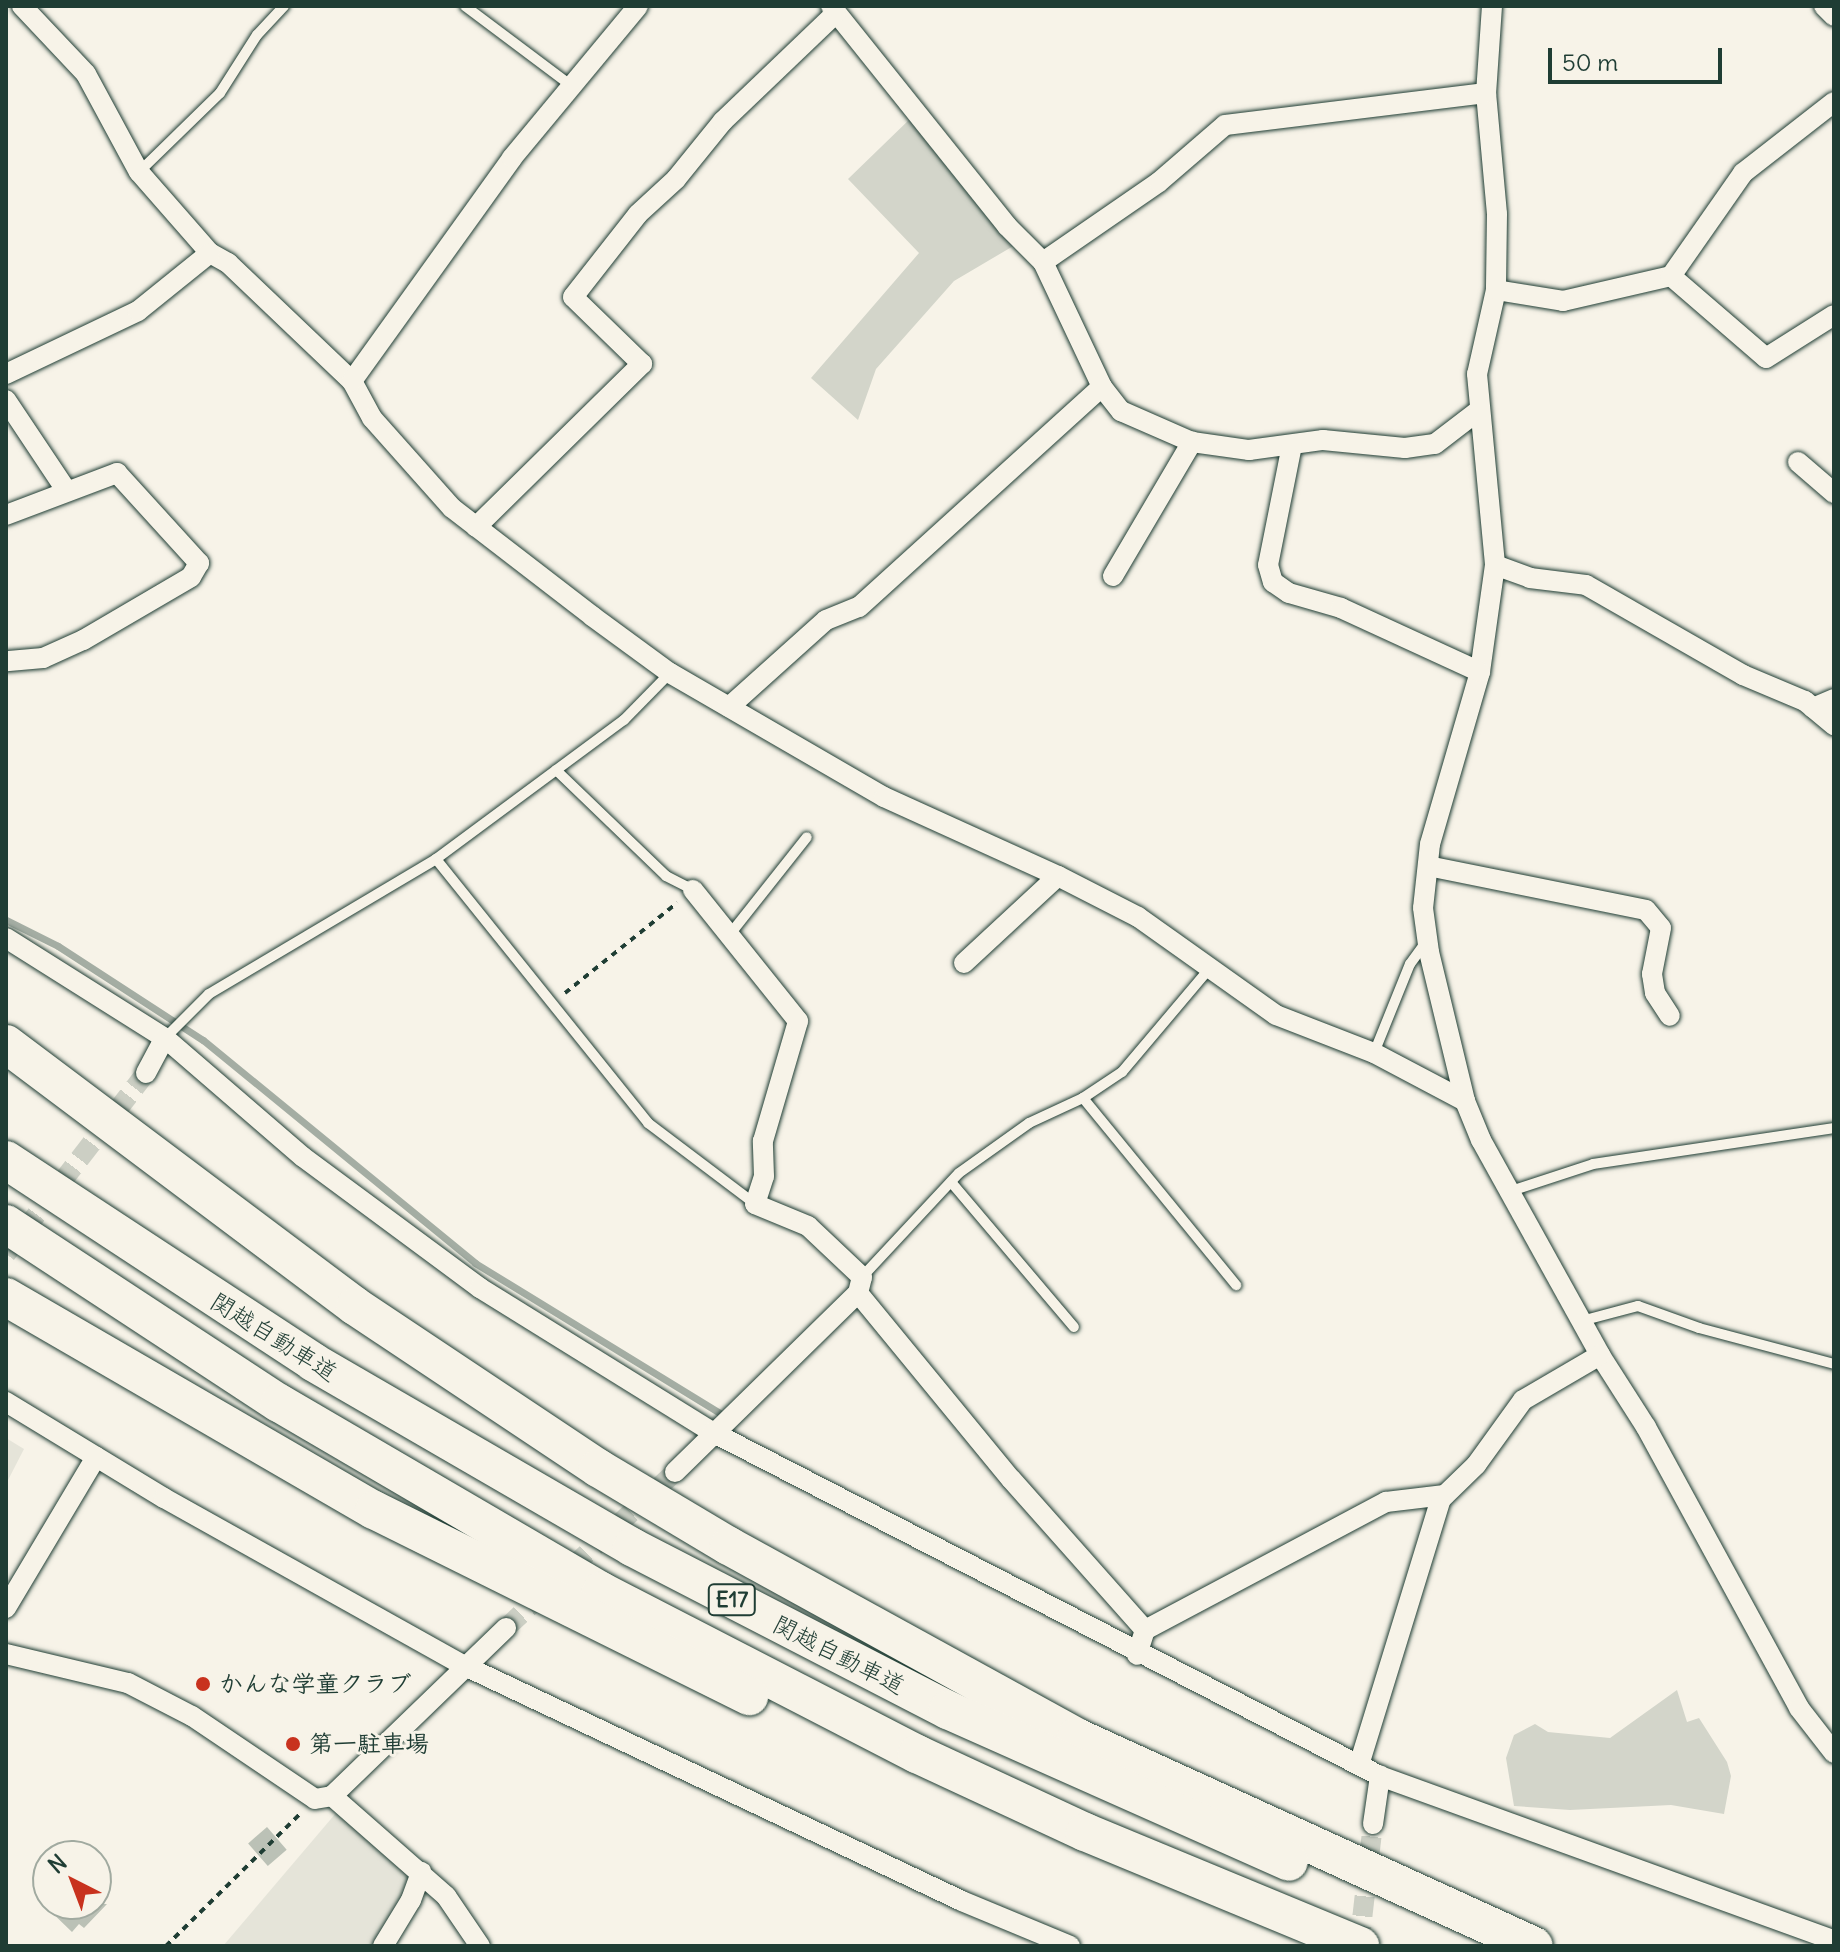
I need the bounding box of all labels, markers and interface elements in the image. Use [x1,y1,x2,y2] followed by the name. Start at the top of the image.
[1552,32,1726,82] scale bar
[1562,47,1618,77] text: 50 m
[205,1287,343,1387] street label: 関越自動車道
[706,1582,758,1618] road number: E17
[768,1609,910,1701] street label: 関越自動車道
[219,1670,411,1698] place label: かんな学童クラブ
[194,1675,212,1693] marker: かんな学童クラブ
[309,1730,429,1758] place label: 第一駐車場
[284,1735,302,1753] marker: 第一駐車場
[32,1840,112,1920] north arrow
[42,1848,72,1879] text: N

